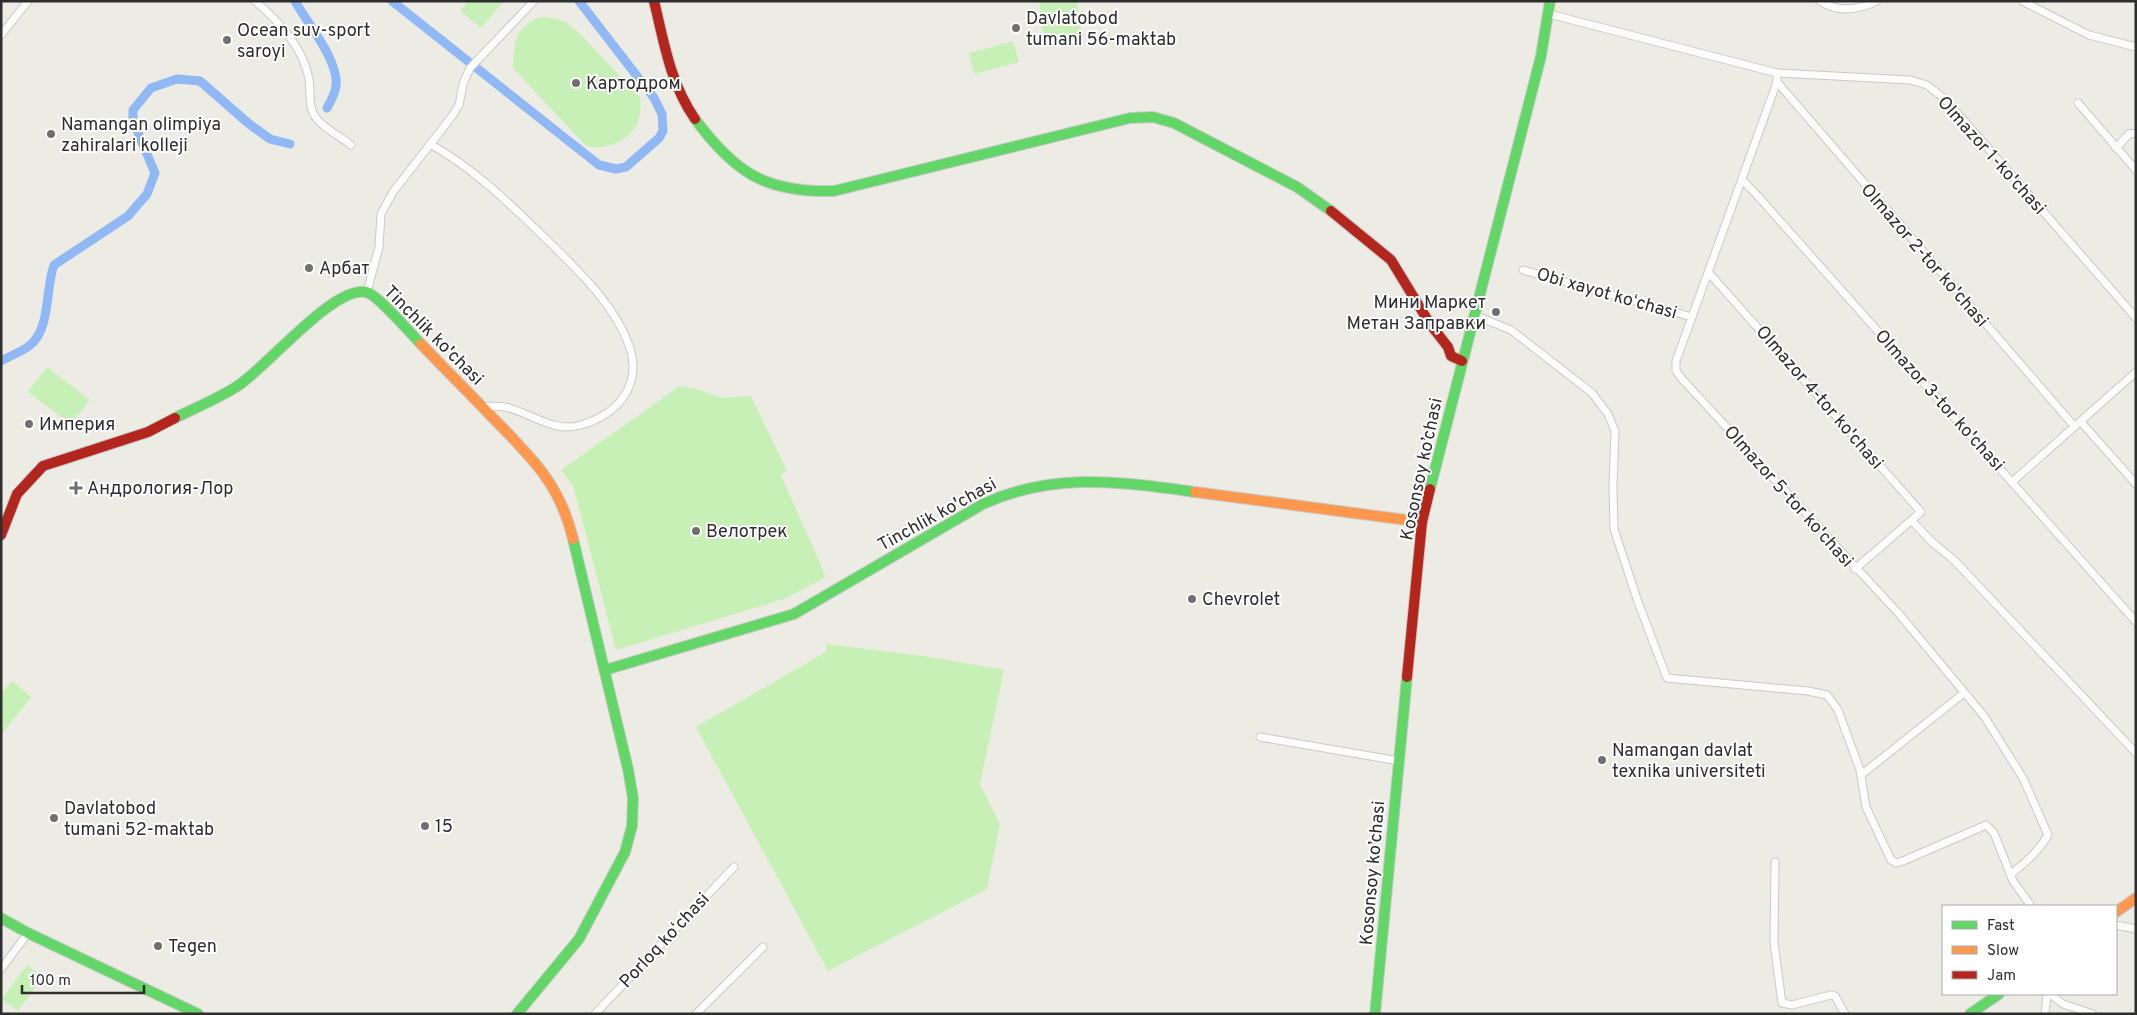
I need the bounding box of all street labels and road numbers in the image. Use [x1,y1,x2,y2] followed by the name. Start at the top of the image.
[1931,92,2050,220] street label: Olmazor 1-ko'chasi
[1855,179,1993,333] street label: Olmazor 2-tor ko'chasi
[1534,263,1680,326] street label: Obi xayot koʻchasi
[378,281,488,391] street label: Tinchlik ko'chasi
[1750,321,1888,475] street label: Olmazor 4-tor ko'chasi
[1869,325,2009,477] street label: Olmazor 3-tor ko'chasi
[1396,396,1449,543] street label: Kosonsoy ko’chasi
[1718,421,1858,573] street label: Olmazor 5-tor ko'chasi
[874,473,1001,557] street label: Tinchlik ko'chasi
[1356,800,1391,946] street label: Kosonsoy ko’chasi
[615,888,715,994] street label: Porloq koʻchasi

